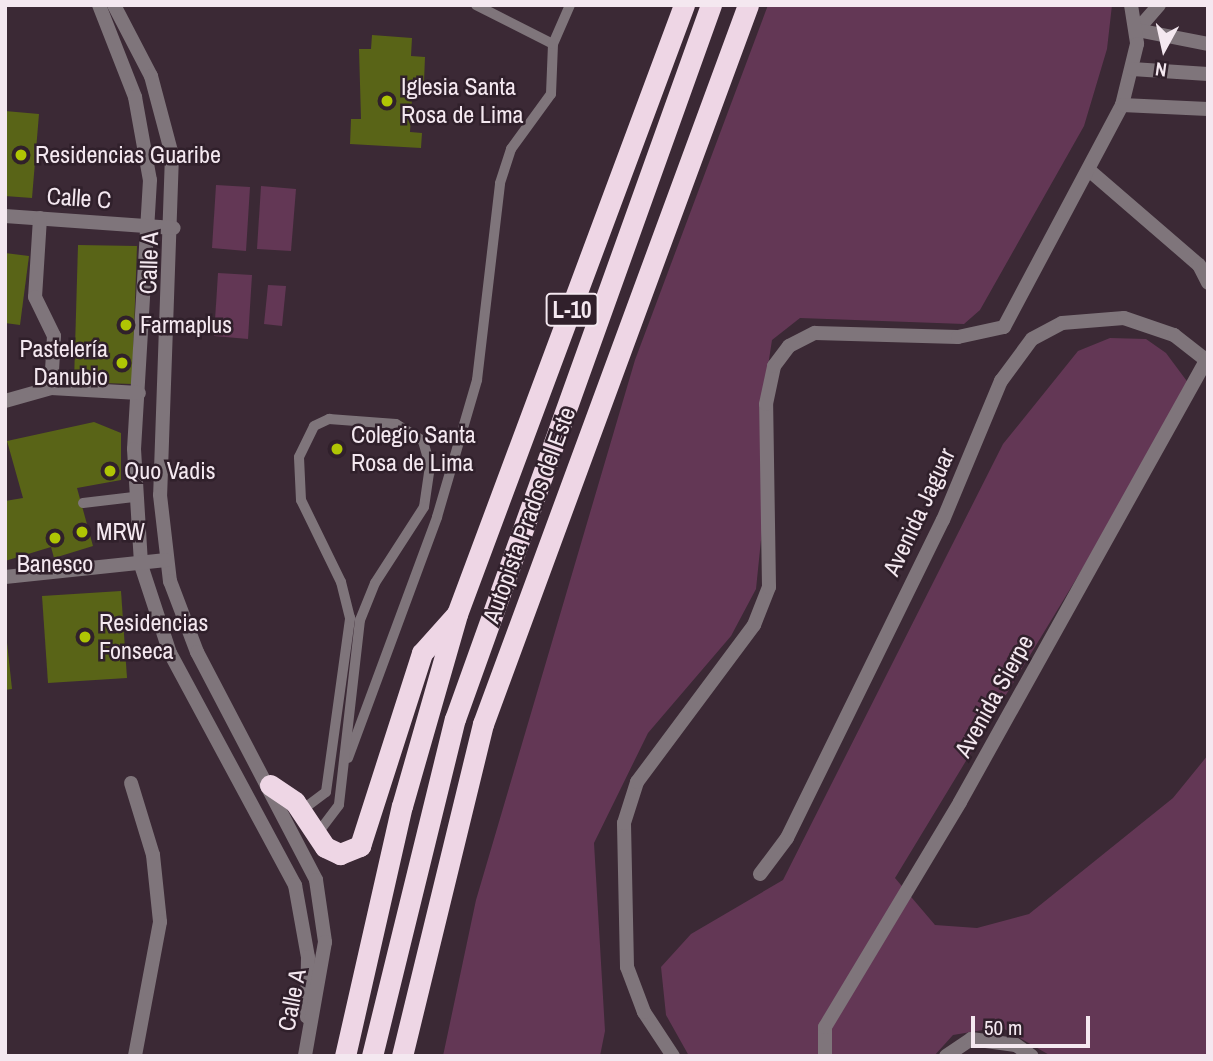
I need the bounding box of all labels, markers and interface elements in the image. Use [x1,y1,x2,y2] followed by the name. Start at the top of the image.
[1129,14,1199,84] north arrow
[1154,56,1168,83] text: N
[401,73,524,129] place label: Iglesia Santa Rosa de Lima
[379,93,395,109] marker: Iglesia Santa Rosa de Lima
[35,141,221,169] place label: Residencias Guaribe
[13,147,29,163] marker: Residencias Guaribe
[46,181,112,215] street label: Calle C
[134,231,164,295] street label: Calle A
[544,290,600,330] road number: L-10
[140,311,232,339] place label: Farmaplus
[118,317,134,333] marker: Farmaplus
[19,335,108,391] place label: Pastelería Danubio
[114,355,130,371] marker: Pastelería Danubio
[477,403,581,627] street label: Autopista Prados del Este
[351,421,476,477] place label: Colegio Santa Rosa de Lima
[329,441,345,457] marker: Colegio Santa Rosa de Lima
[877,444,961,580] street label: Avenida Jaguar
[124,457,216,485] place label: Quo Vadis
[102,463,118,479] marker: Quo Vadis
[96,518,145,546] place label: MRW
[74,524,90,540] marker: MRW
[47,530,63,546] marker: Banesco
[17,550,93,578] place label: Banesco
[99,609,208,665] place label: Residencias Fonseca
[77,629,93,645] marker: Residencias Fonseca
[949,630,1039,762] street label: Avenida Sierpe
[272,966,312,1034] street label: Calle A
[975,1002,1094,1046] scale bar
[984,1013,1022,1042] text: 50 m

